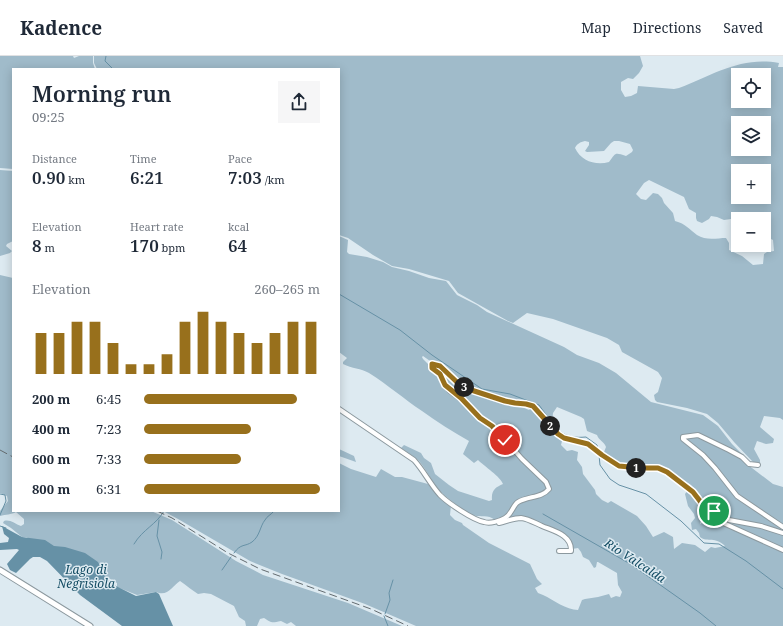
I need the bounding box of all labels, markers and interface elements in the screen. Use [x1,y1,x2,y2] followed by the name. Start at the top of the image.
[20,15,102,41] text: Kadence
[581,18,611,37] text: Map
[633,18,701,37] text: Directions
[723,18,763,37] text: Saved
[731,68,771,252] map controls
[731,68,771,108] button: locate
[32,78,171,108] text: Morning run
[278,81,320,123] button: share
[32,108,65,126] text: 09:25
[731,116,771,156] button: layers
[32,151,77,166] text: Distance
[130,151,157,166] text: Time
[228,151,252,166] text: Pace
[731,164,771,204] button: +
[32,166,65,189] text: 0.90
[130,166,164,189] text: 6:21
[228,166,262,189] text: 7:03
[65,172,85,187] text: km
[262,172,285,187] text: /km
[731,212,771,252] button: −
[32,219,82,234] text: Elevation
[130,219,184,234] text: Heart rate
[228,219,249,234] text: kcal
[32,234,42,257] text: 8
[130,234,159,257] text: 170
[228,234,247,257] text: 64
[42,240,55,255] text: m
[159,240,185,255] text: bpm
[32,280,91,298] text: Elevation
[254,280,320,298] text: 260–265 m
[454,377,474,397] pin: 3
[461,379,467,394] text: 3
[32,390,70,408] text: 200 m
[96,390,122,408] text: 6:45
[540,416,560,436] pin: 2
[547,418,553,433] text: 2
[32,420,70,438] text: 400 m
[96,420,122,438] text: 7:23
[488,423,522,457] pin
[494,429,516,451] icon: check
[32,450,70,468] text: 600 m
[96,450,122,468] text: 7:33
[626,458,646,478] pin: 1
[633,460,639,475] text: 1
[32,480,70,498] text: 800 m
[96,480,122,498] text: 6:31
[697,494,731,528] pin
[703,500,725,522] icon: arrive
[600,534,669,587] water label: Rio Valcalda
[56,561,115,592] water label: Lago di Negrisiola

